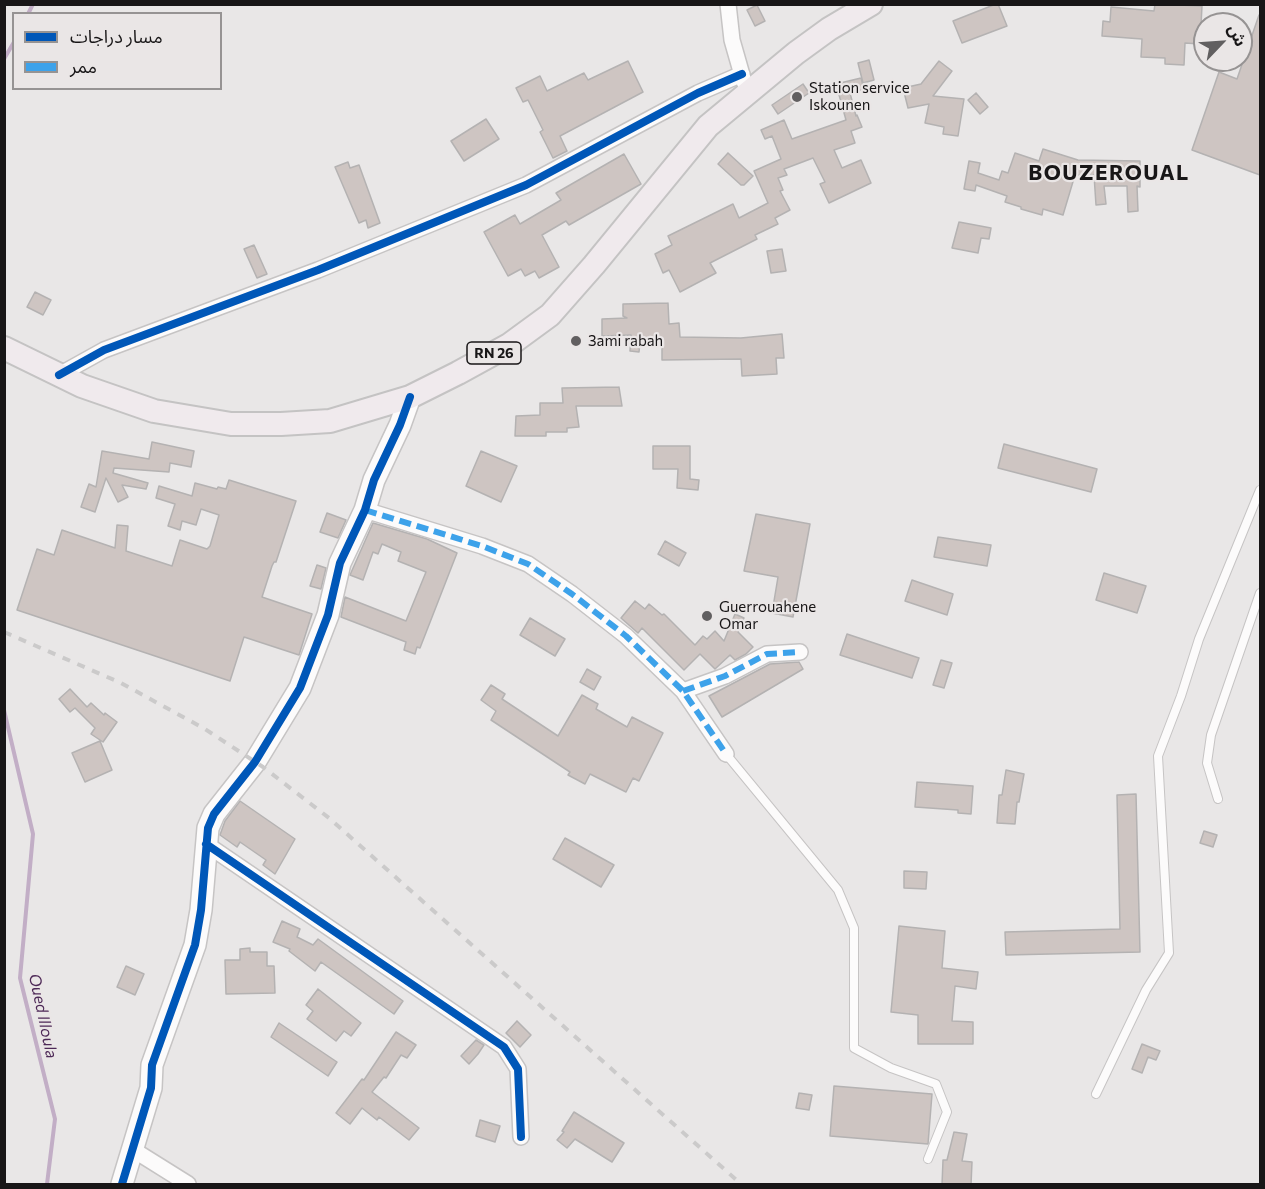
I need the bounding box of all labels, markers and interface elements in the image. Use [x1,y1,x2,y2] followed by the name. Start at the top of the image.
[12,12,222,90] legend
[1193,12,1253,72] north arrow
[1225,21,1251,49] text: ش
[70,25,163,47] text: مسار دراجات
[70,55,97,77] text: ممر
[809,79,910,114] place label: Station service Iskounen
[790,90,804,104] marker: Station service Iskounen
[1028,160,1190,186] district label: BOUZEROUAL
[588,332,663,350] place label: 3ami rabah
[569,334,583,348] marker: 3ami rabah
[467,342,521,364] road number: RN 26
[719,598,816,633] place label: Guerrouahene Omar
[700,609,714,623] marker: Guerrouahene Omar
[25,972,61,1060] water label: Oued Illoula

